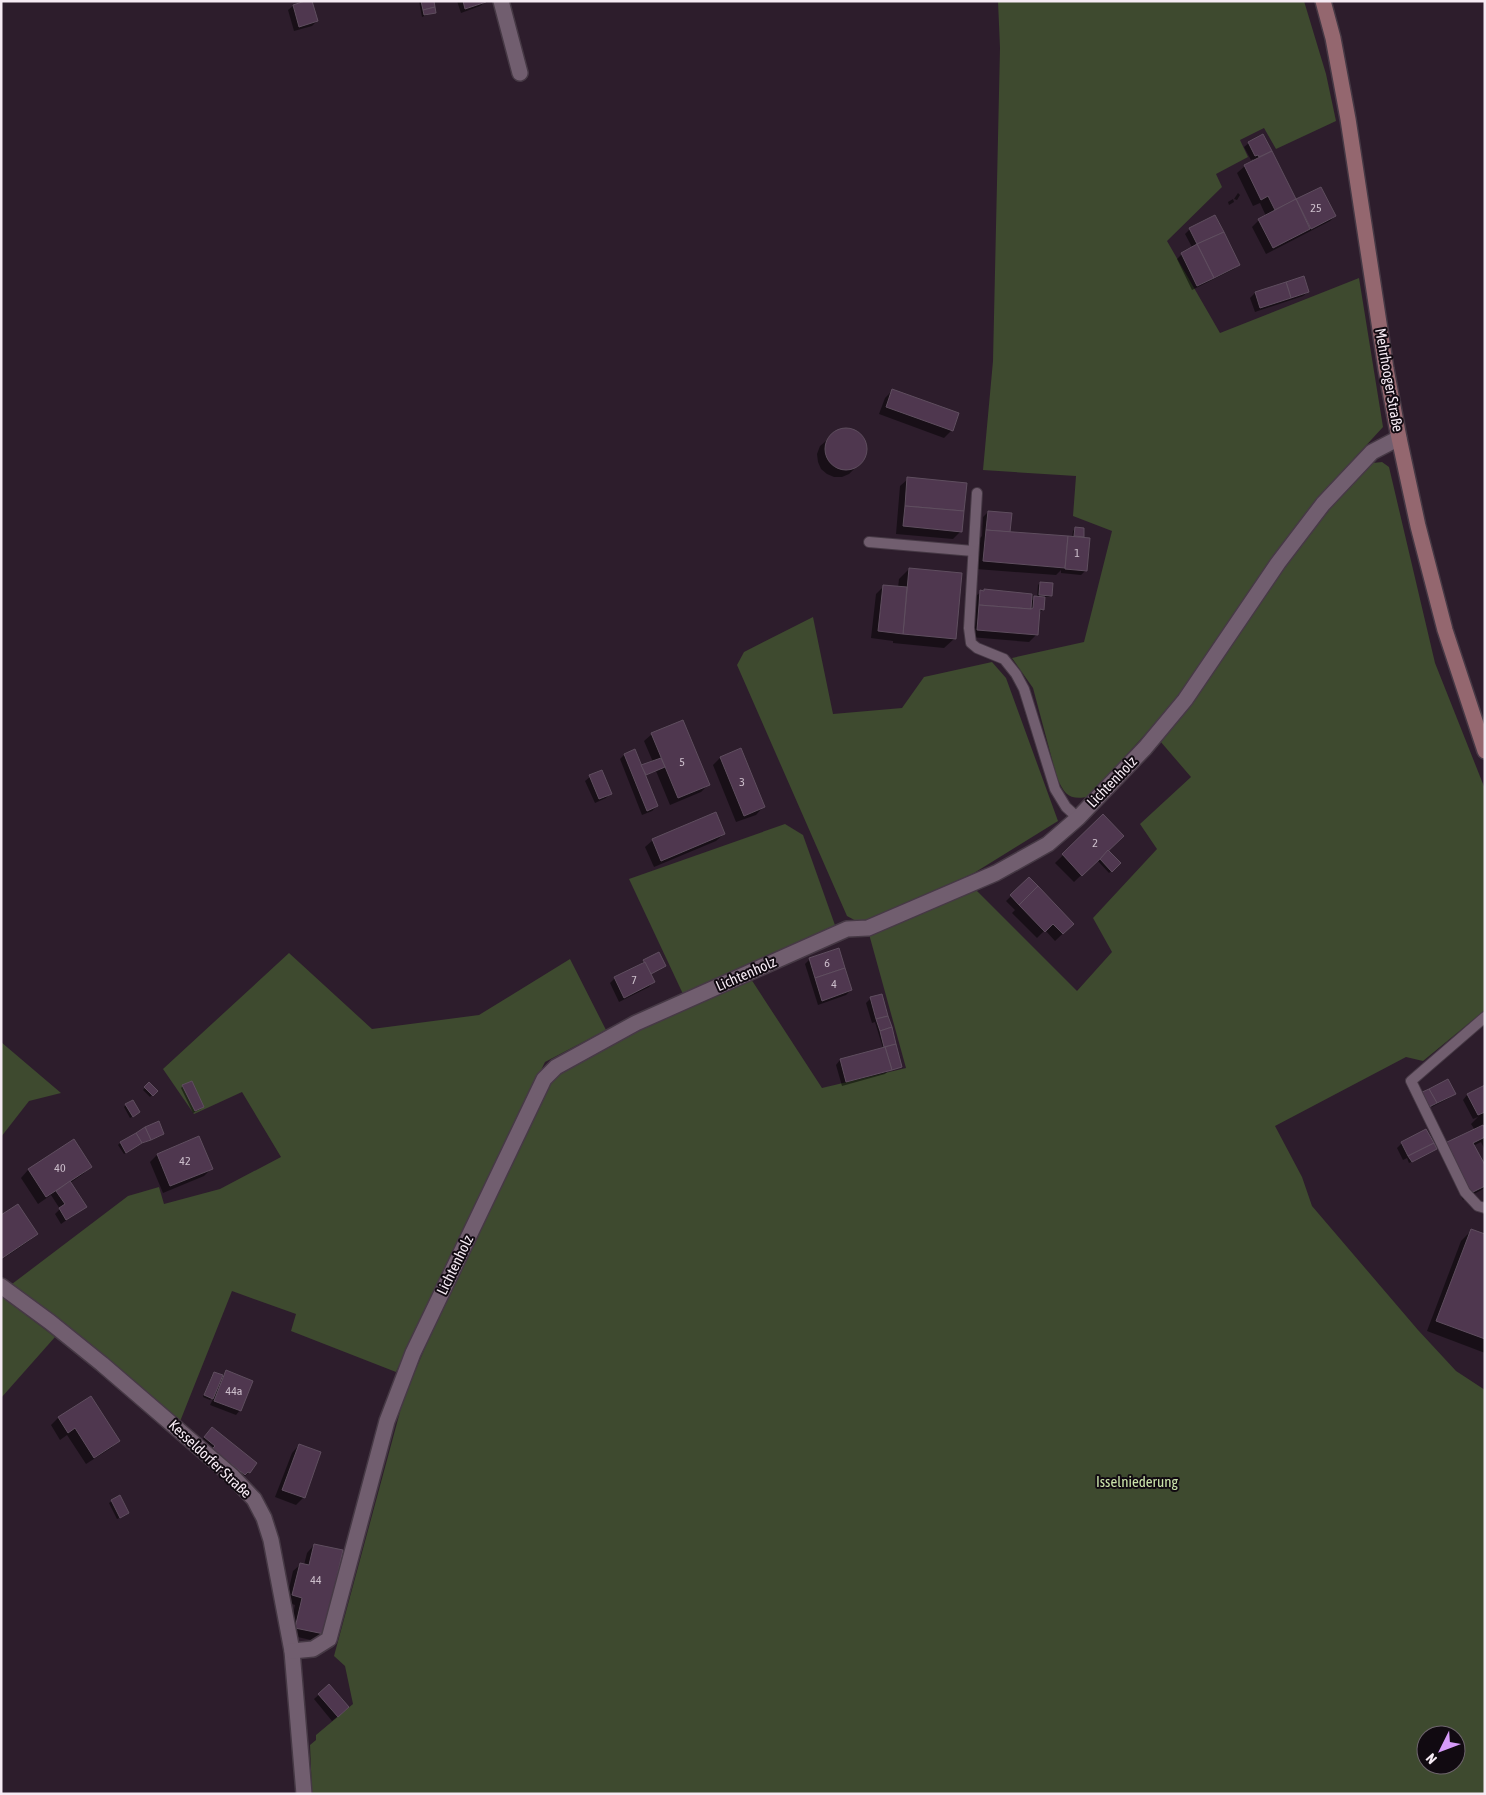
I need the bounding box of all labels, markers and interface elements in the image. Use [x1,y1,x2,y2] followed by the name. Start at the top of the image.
[1310,201,1322,215] house number: 25
[1372,327,1407,433] street label: Mehrhooger Straße
[1074,546,1080,560] house number: 1
[1083,752,1140,811] street label: Lichtenholz
[679,755,685,769] house number: 5
[739,775,745,789] house number: 3
[1092,836,1098,850] house number: 2
[713,953,779,994] street label: Lichtenholz
[824,956,830,970] house number: 6
[631,973,637,987] house number: 7
[831,977,837,991] house number: 4
[179,1154,191,1168] house number: 42
[54,1161,66,1175] house number: 40
[433,1232,476,1297] street label: Lichtenholz
[226,1384,242,1398] house number: 44a
[166,1416,255,1501] street label: Kesseldorfer Straße
[1096,1473,1179,1490] park label: Isselniederung
[310,1573,322,1587] house number: 44
[1416,1725,1466,1775] north arrow
[1423,1750,1440,1767] text: N

